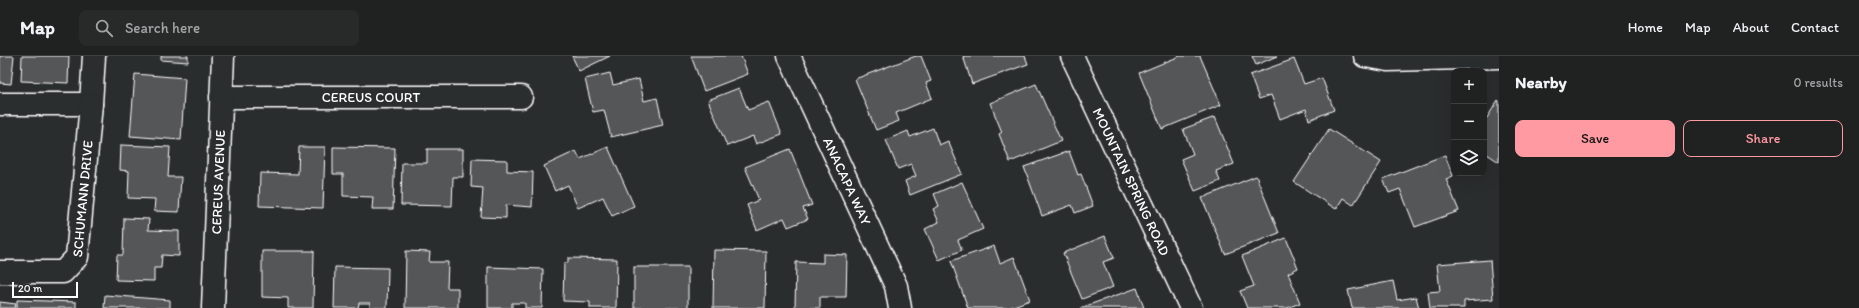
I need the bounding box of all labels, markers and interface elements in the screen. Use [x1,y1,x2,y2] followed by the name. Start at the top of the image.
[79,10,359,46] search box
[20,16,55,39] text: Map
[93,17,115,39] icon: search
[125,19,200,37] text: Search here
[1628,19,1663,36] text: Home
[1685,19,1711,36] text: Map
[1733,19,1769,36] text: About
[1791,19,1839,36] text: Contact
[1451,68,1487,176] map controls
[1451,68,1487,104] button: +
[1515,72,1567,92] text: Nearby
[1793,75,1843,90] text: 0 results
[322,89,420,106] street label: CEREUS COURT
[1451,104,1487,140] button: −
[1089,105,1174,258] street label: MOUNTAIN SPRING ROAD
[1515,120,1675,157] button: Save
[1683,120,1843,157] button: Share
[207,129,229,235] street label: CEREUS AVENUE
[820,135,875,228] street label: ANACAPA WAY
[69,139,96,258] street label: SCHUMANN DRIVE
[1451,140,1487,176] button: layers
[12,280,78,299] scale bar
[18,282,42,295] text: 20 m

